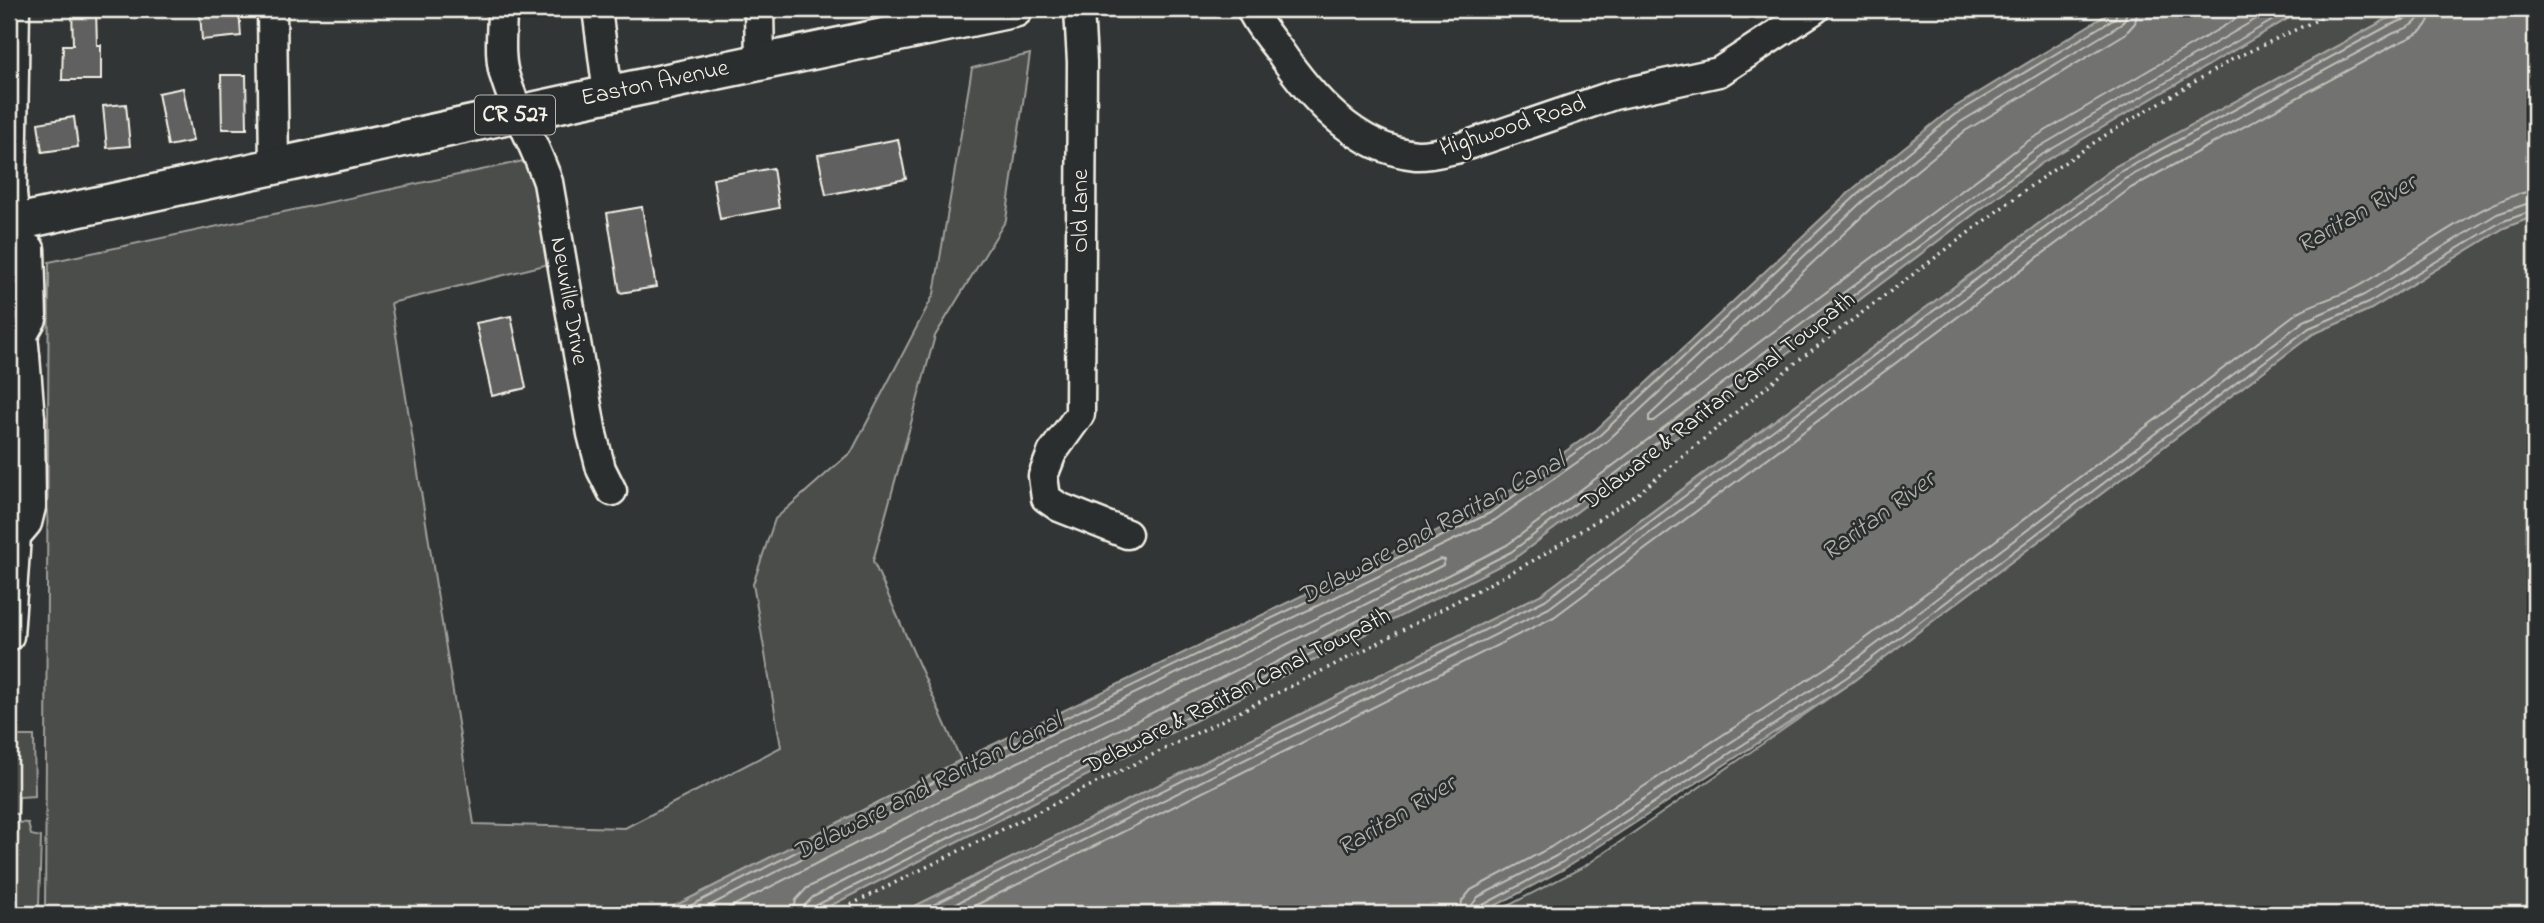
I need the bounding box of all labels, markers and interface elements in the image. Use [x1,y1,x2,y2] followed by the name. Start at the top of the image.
[578,51,732,117] street label: Easton Avenue
[1435,87,1591,167] street label: Highwood Road
[475,96,555,134] road number: CR 527
[2290,164,2427,265] water label: Raritan River
[1064,169,1099,253] street label: Old Lane
[540,234,596,368] street label: Neuville Drive
[1574,284,1864,521] street label: Delaware & Raritan Canal Towpath
[1292,442,1574,617] water label: Delaware and Raritan Canal
[1814,461,1946,571] water label: Raritan River
[1078,599,1397,785] street label: Delaware & Raritan Canal Towpath
[787,702,1071,872] water label: Delaware and Raritan Canal
[1330,765,1466,867] water label: Raritan River

